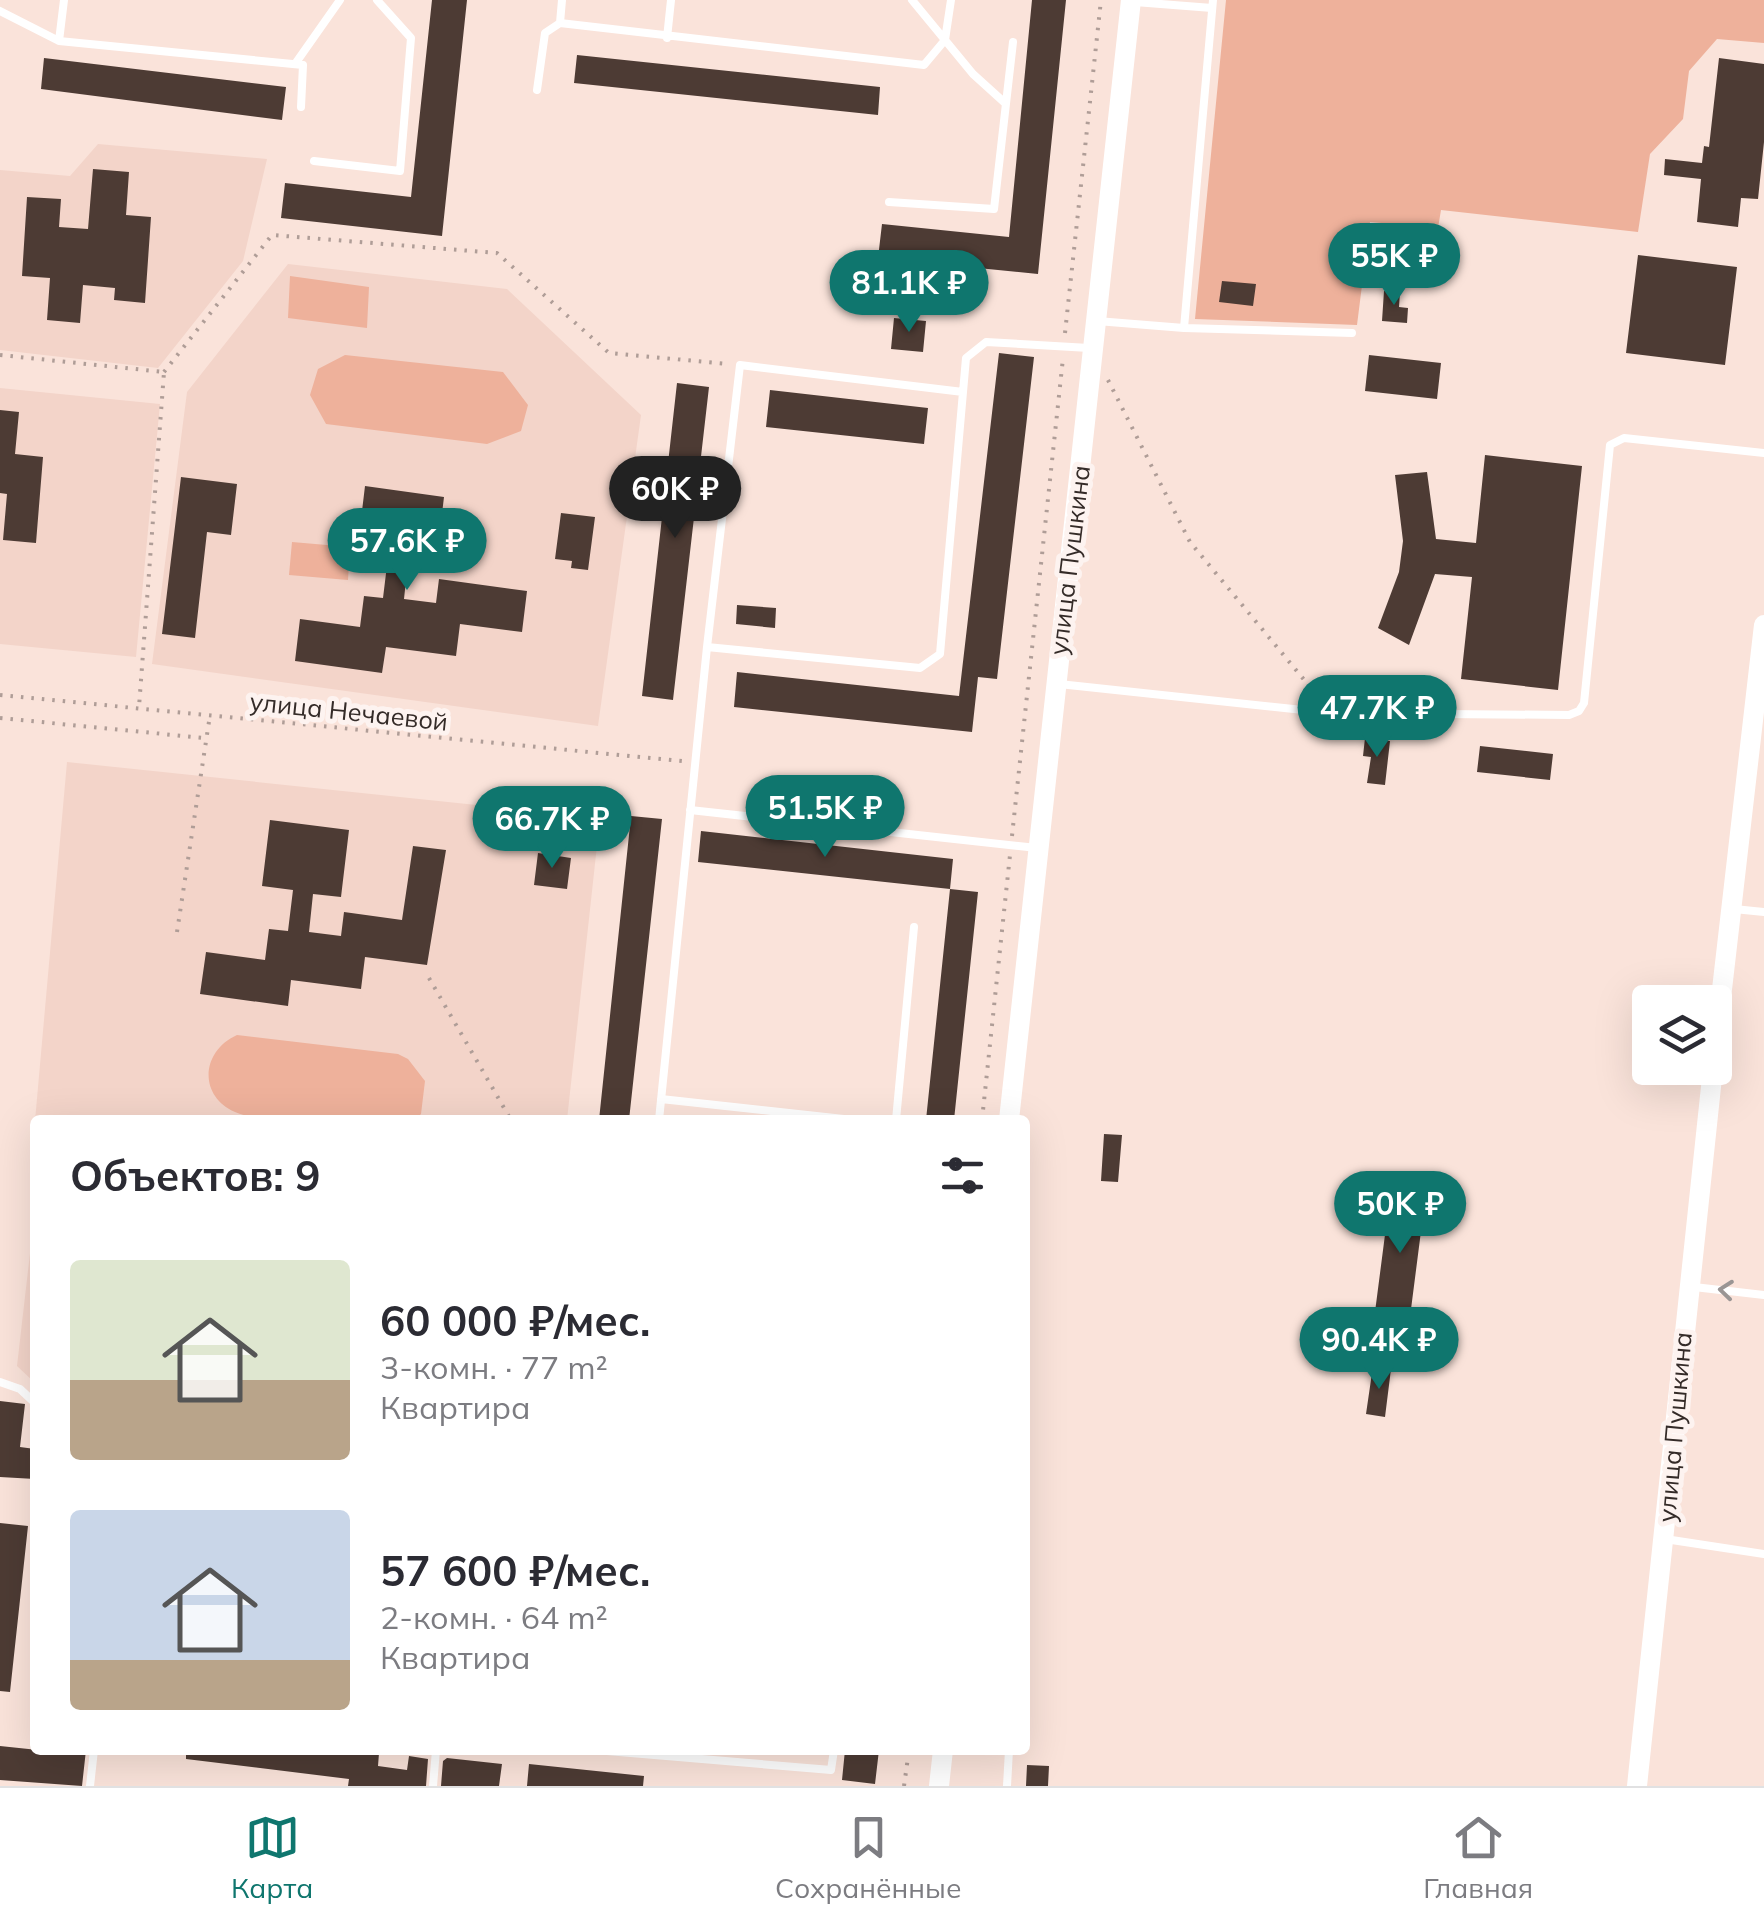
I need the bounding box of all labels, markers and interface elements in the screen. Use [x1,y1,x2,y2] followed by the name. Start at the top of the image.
[1324,223,1464,308] pin: 55K ₽
[1350,235,1438,275] text: 55K ₽
[817,250,1001,335] pin: 81.1K ₽
[852,262,966,302] text: 81.1K ₽
[605,456,745,541] pin: 60K ₽
[1042,463,1096,657] street label: улица Пушкина
[631,468,719,508] text: 60K ₽
[315,508,499,593] pin: 57.6K ₽
[350,520,464,560] text: 57.6K ₽
[1285,675,1469,760] pin: 47.7K ₽
[248,685,450,737] street label: улица Нечаевой
[1320,687,1434,727] text: 47.7K ₽
[733,775,917,860] pin: 51.5K ₽
[460,786,644,871] pin: 66.7K ₽
[768,787,882,827] text: 51.5K ₽
[495,798,609,838] text: 66.7K ₽
[1632,985,1732,1085] map controls
[1632,985,1732,1085] button: layers
[935,1148,990,1203] icon: filters
[70,1149,320,1202] text: Объектов: 9
[1330,1171,1470,1256] pin: 50K ₽
[1356,1183,1444,1223] text: 50K ₽
[1717,1280,1733,1302] one-way arrow
[380,1294,650,1347] text: 60 000 ₽/мес.
[150,1300,270,1420] icon: home
[1287,1307,1471,1392] pin: 90.4K ₽
[1322,1319,1436,1359] text: 90.4K ₽
[1650,1331,1698,1523] street label: улица Пушкина
[380,1347,608,1387] text: 3-комн. · 77 m²
[380,1387,531,1427] text: Квартира
[380,1544,650,1597] text: 57 600 ₽/мес.
[150,1550,270,1670] icon: home
[380,1597,608,1637] text: 2-комн. · 64 m²
[380,1637,531,1677] text: Квартира
[231,1810,313,1905] tab: Карта
[775,1810,961,1905] tab: Сохранённые
[1423,1810,1533,1905] tab: Главная

